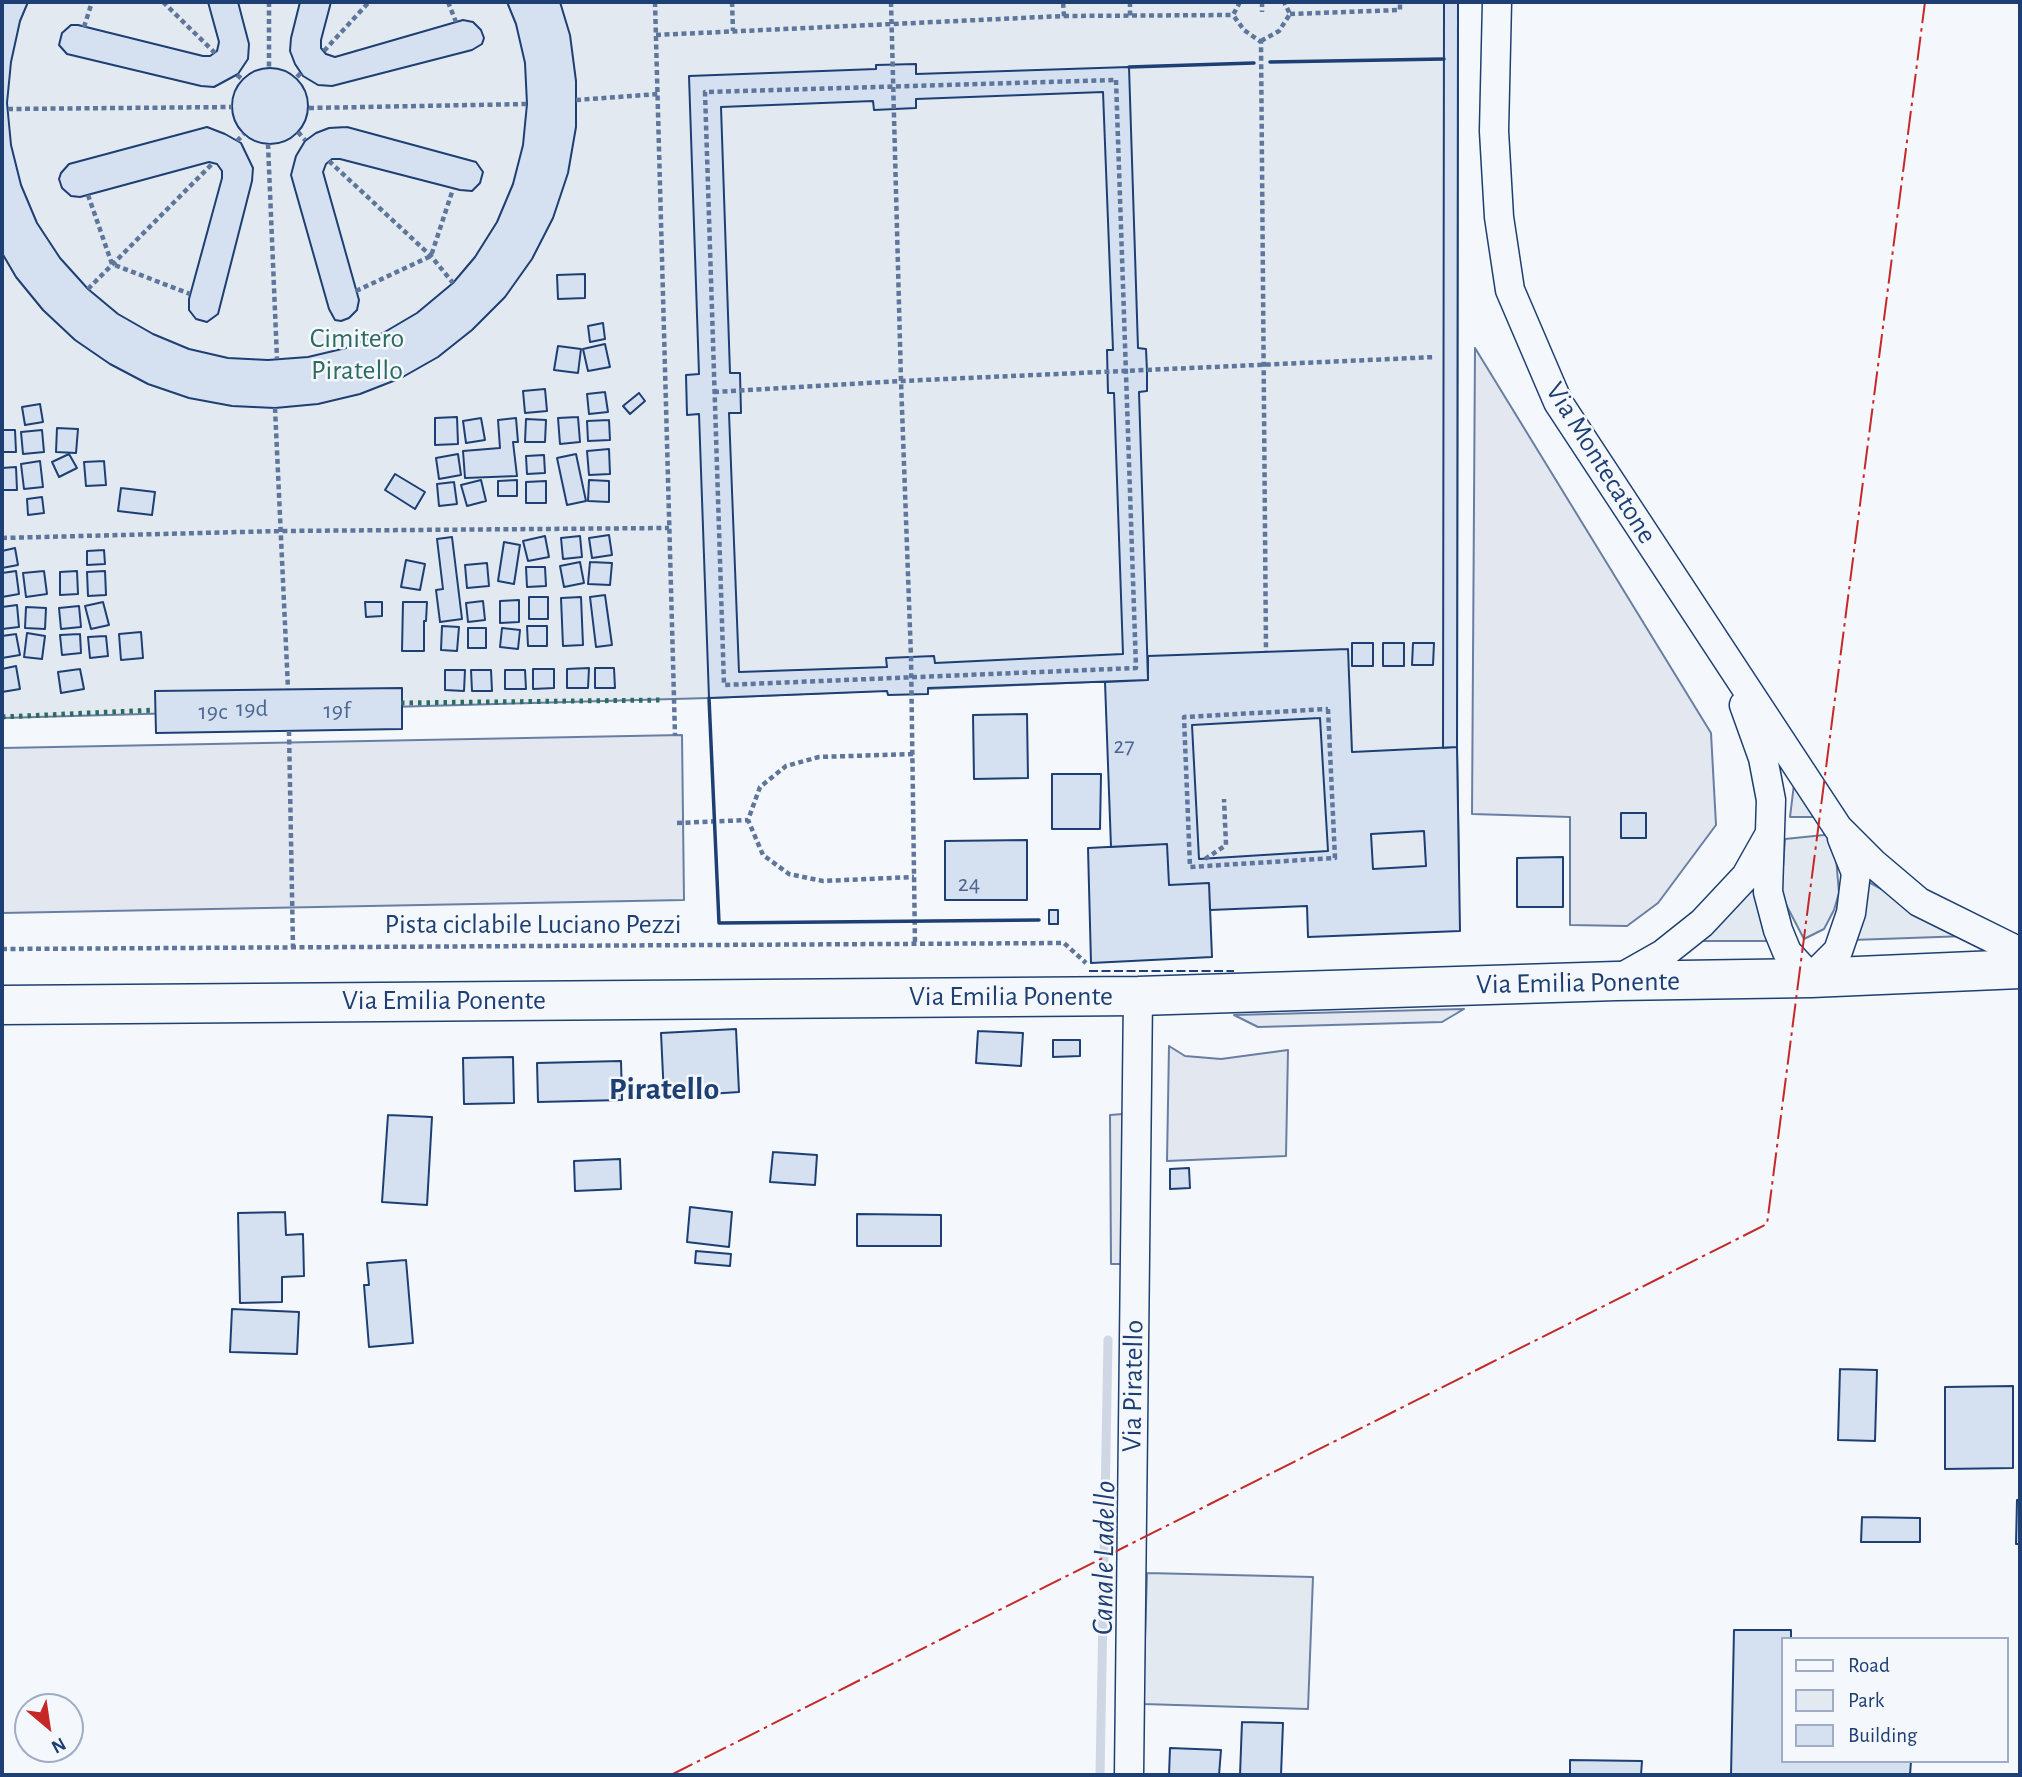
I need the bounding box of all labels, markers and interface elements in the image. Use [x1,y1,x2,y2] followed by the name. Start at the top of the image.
[310,322,404,388] park label: Cimitero Piratello
[1538,376,1664,550] street label: Via Montecatone
[236,695,268,723] house number: 19d
[324,697,350,725] house number: 19f
[199,698,227,726] house number: 19c
[1114,732,1134,760] house number: 27
[958,870,980,898] house number: 24
[384,908,682,942] street label: Pista ciclabile Luciano Pezzi
[1476,964,1680,1002] street label: Via Emilia Ponente
[909,980,1113,1014] street label: Via Emilia Ponente
[342,984,546,1018] street label: Via Emilia Ponente
[609,1070,719,1108] district label: Piratello
[1115,1320,1151,1452] street label: Via Piratello
[1085,1480,1123,1636] water label: Canale Ladello
[1780,1637,2008,1763] legend
[1848,1655,1890,1676] text: Road
[1848,1690,1884,1711] text: Park
[14,1693,84,1763] north arrow
[1848,1725,1917,1746] text: Building
[48,1734,69,1757] text: N

